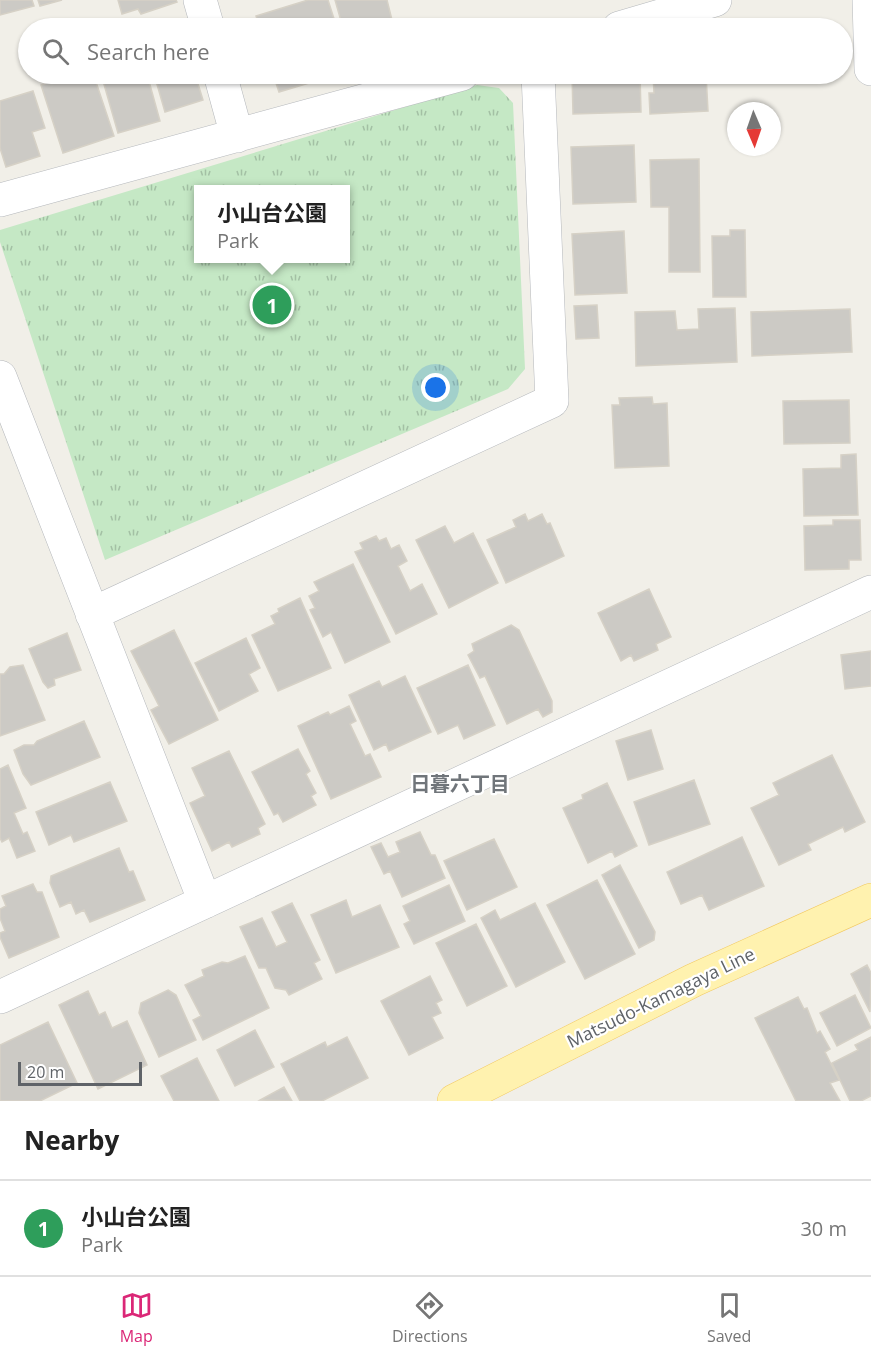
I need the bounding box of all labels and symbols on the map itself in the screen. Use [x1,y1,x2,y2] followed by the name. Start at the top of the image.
[727,102,781,156] north arrow
[252,282,292,328] pin: 1
[421,373,450,402] your location
[410,770,510,797] district label: 日暮六丁目
[563,941,758,1053] street label: Matsudo-Kamagaya Line
[18,1059,142,1086] scale bar

